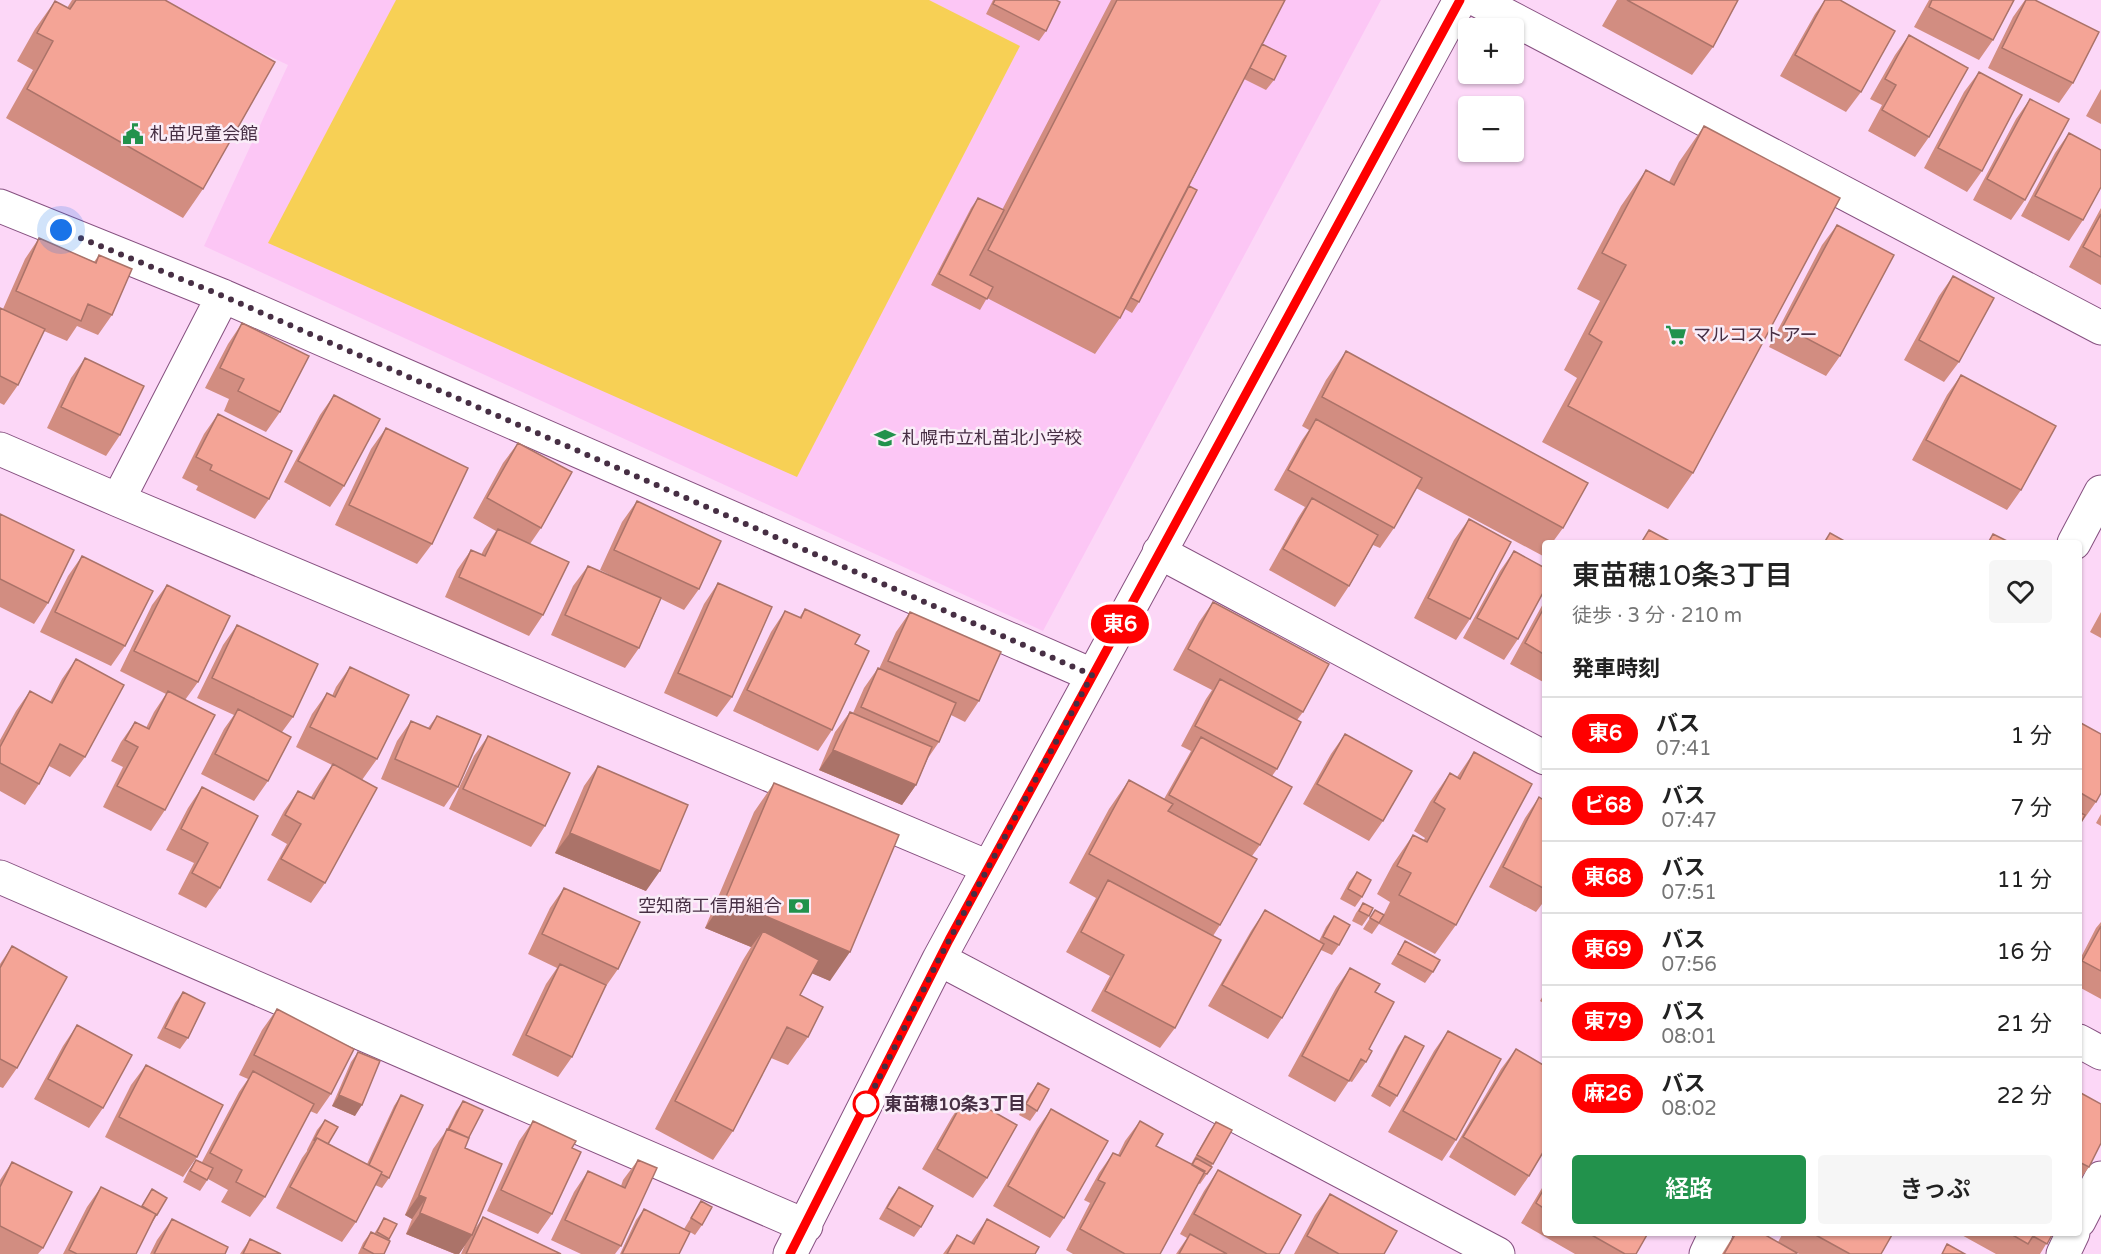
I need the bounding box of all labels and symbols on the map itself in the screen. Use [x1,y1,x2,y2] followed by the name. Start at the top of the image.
[121,122,145,146] public building icon: 札苗児童会館
[150,123,258,145] place label: 札苗児童会館
[46,215,76,245] your location
[1664,323,1688,347] supermarket icon: マルコストアー
[1693,324,1818,346] place label: マルコストアー
[873,426,897,450] school or university icon: 札幌市立札苗北小学校
[902,427,1082,449] place label: 札幌市立札苗北小学校
[1093,604,1147,644] line badge: 東6
[787,894,811,918] bank icon: 空知商工信用組合
[638,895,782,917] place label: 空知商工信用組合
[853,1091,879,1117] marker: 東苗穂10条3丁目
[884,1093,1026,1115] place label: 東苗穂10条3丁目

